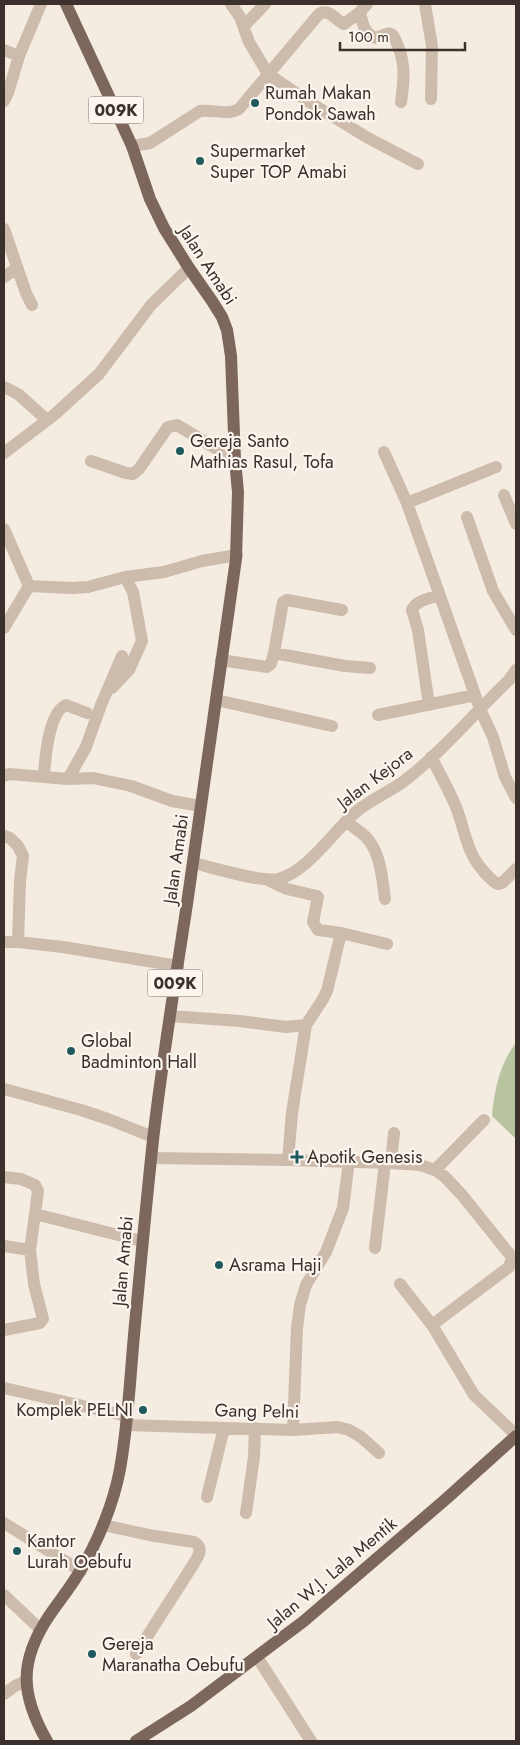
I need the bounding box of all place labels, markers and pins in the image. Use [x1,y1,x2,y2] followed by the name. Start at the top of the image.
[265,80,376,127] place label: Rumah Makan Pondok Sawah
[249,97,261,109] marker: Rumah Makan Pondok Sawah
[210,138,347,185] place label: Supermarket Super TOP Amabi
[194,155,206,167] marker: Supermarket Super TOP Amabi
[190,428,334,475] place label: Gereja Santo Mathias Rasul, Tofa
[174,445,186,457] marker: Gereja Santo Mathias Rasul, Tofa
[81,1028,197,1075] place label: Global Badminton Hall
[65,1045,77,1057] marker: Global Badminton Hall
[307,1144,422,1170] place label: Apotik Genesis
[291,1151,303,1163] marker: Apotik Genesis
[229,1252,322,1278] place label: Asrama Haji
[213,1259,225,1271] marker: Asrama Haji
[16,1397,133,1423] place label: Komplek PELNI
[137,1404,149,1416] marker: Komplek PELNI
[27,1528,132,1575] place label: Kantor Lurah Oebufu
[11,1545,23,1557] marker: Kantor Lurah Oebufu
[102,1631,244,1678] place label: Gereja Maranatha Oebufu
[86,1648,98,1660] marker: Gereja Maranatha Oebufu

